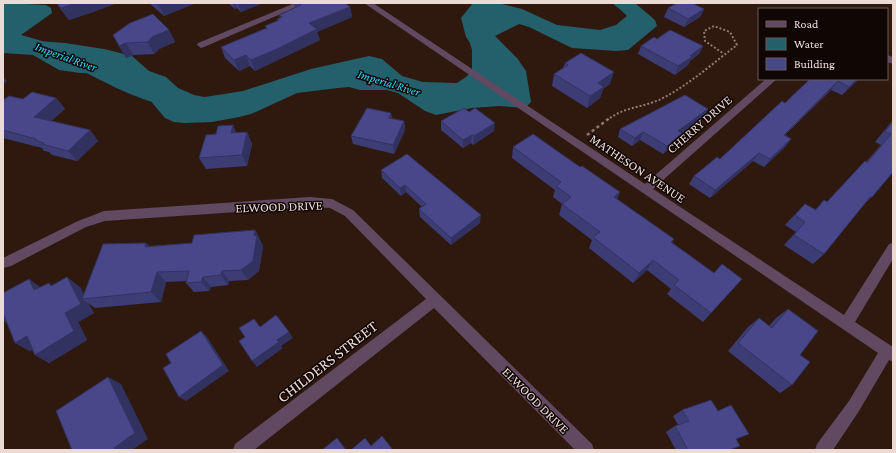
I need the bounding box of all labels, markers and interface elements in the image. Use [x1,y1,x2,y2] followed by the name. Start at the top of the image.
[758,8,888,80] legend
[794,17,819,31] text: Road
[794,37,824,51] text: Water
[33,39,99,75] water label: Imperial River
[794,57,835,71] text: Building
[356,67,423,99] water label: Imperial River
[664,92,735,157] street label: CHERRY DRIVE
[587,131,688,206] street label: MATHESON AVENUE
[235,197,323,216] street label: ELWOOD DRIVE
[274,317,381,406] street label: CHILDERS STREET
[499,364,572,437] street label: ELWOOD DRIVE

